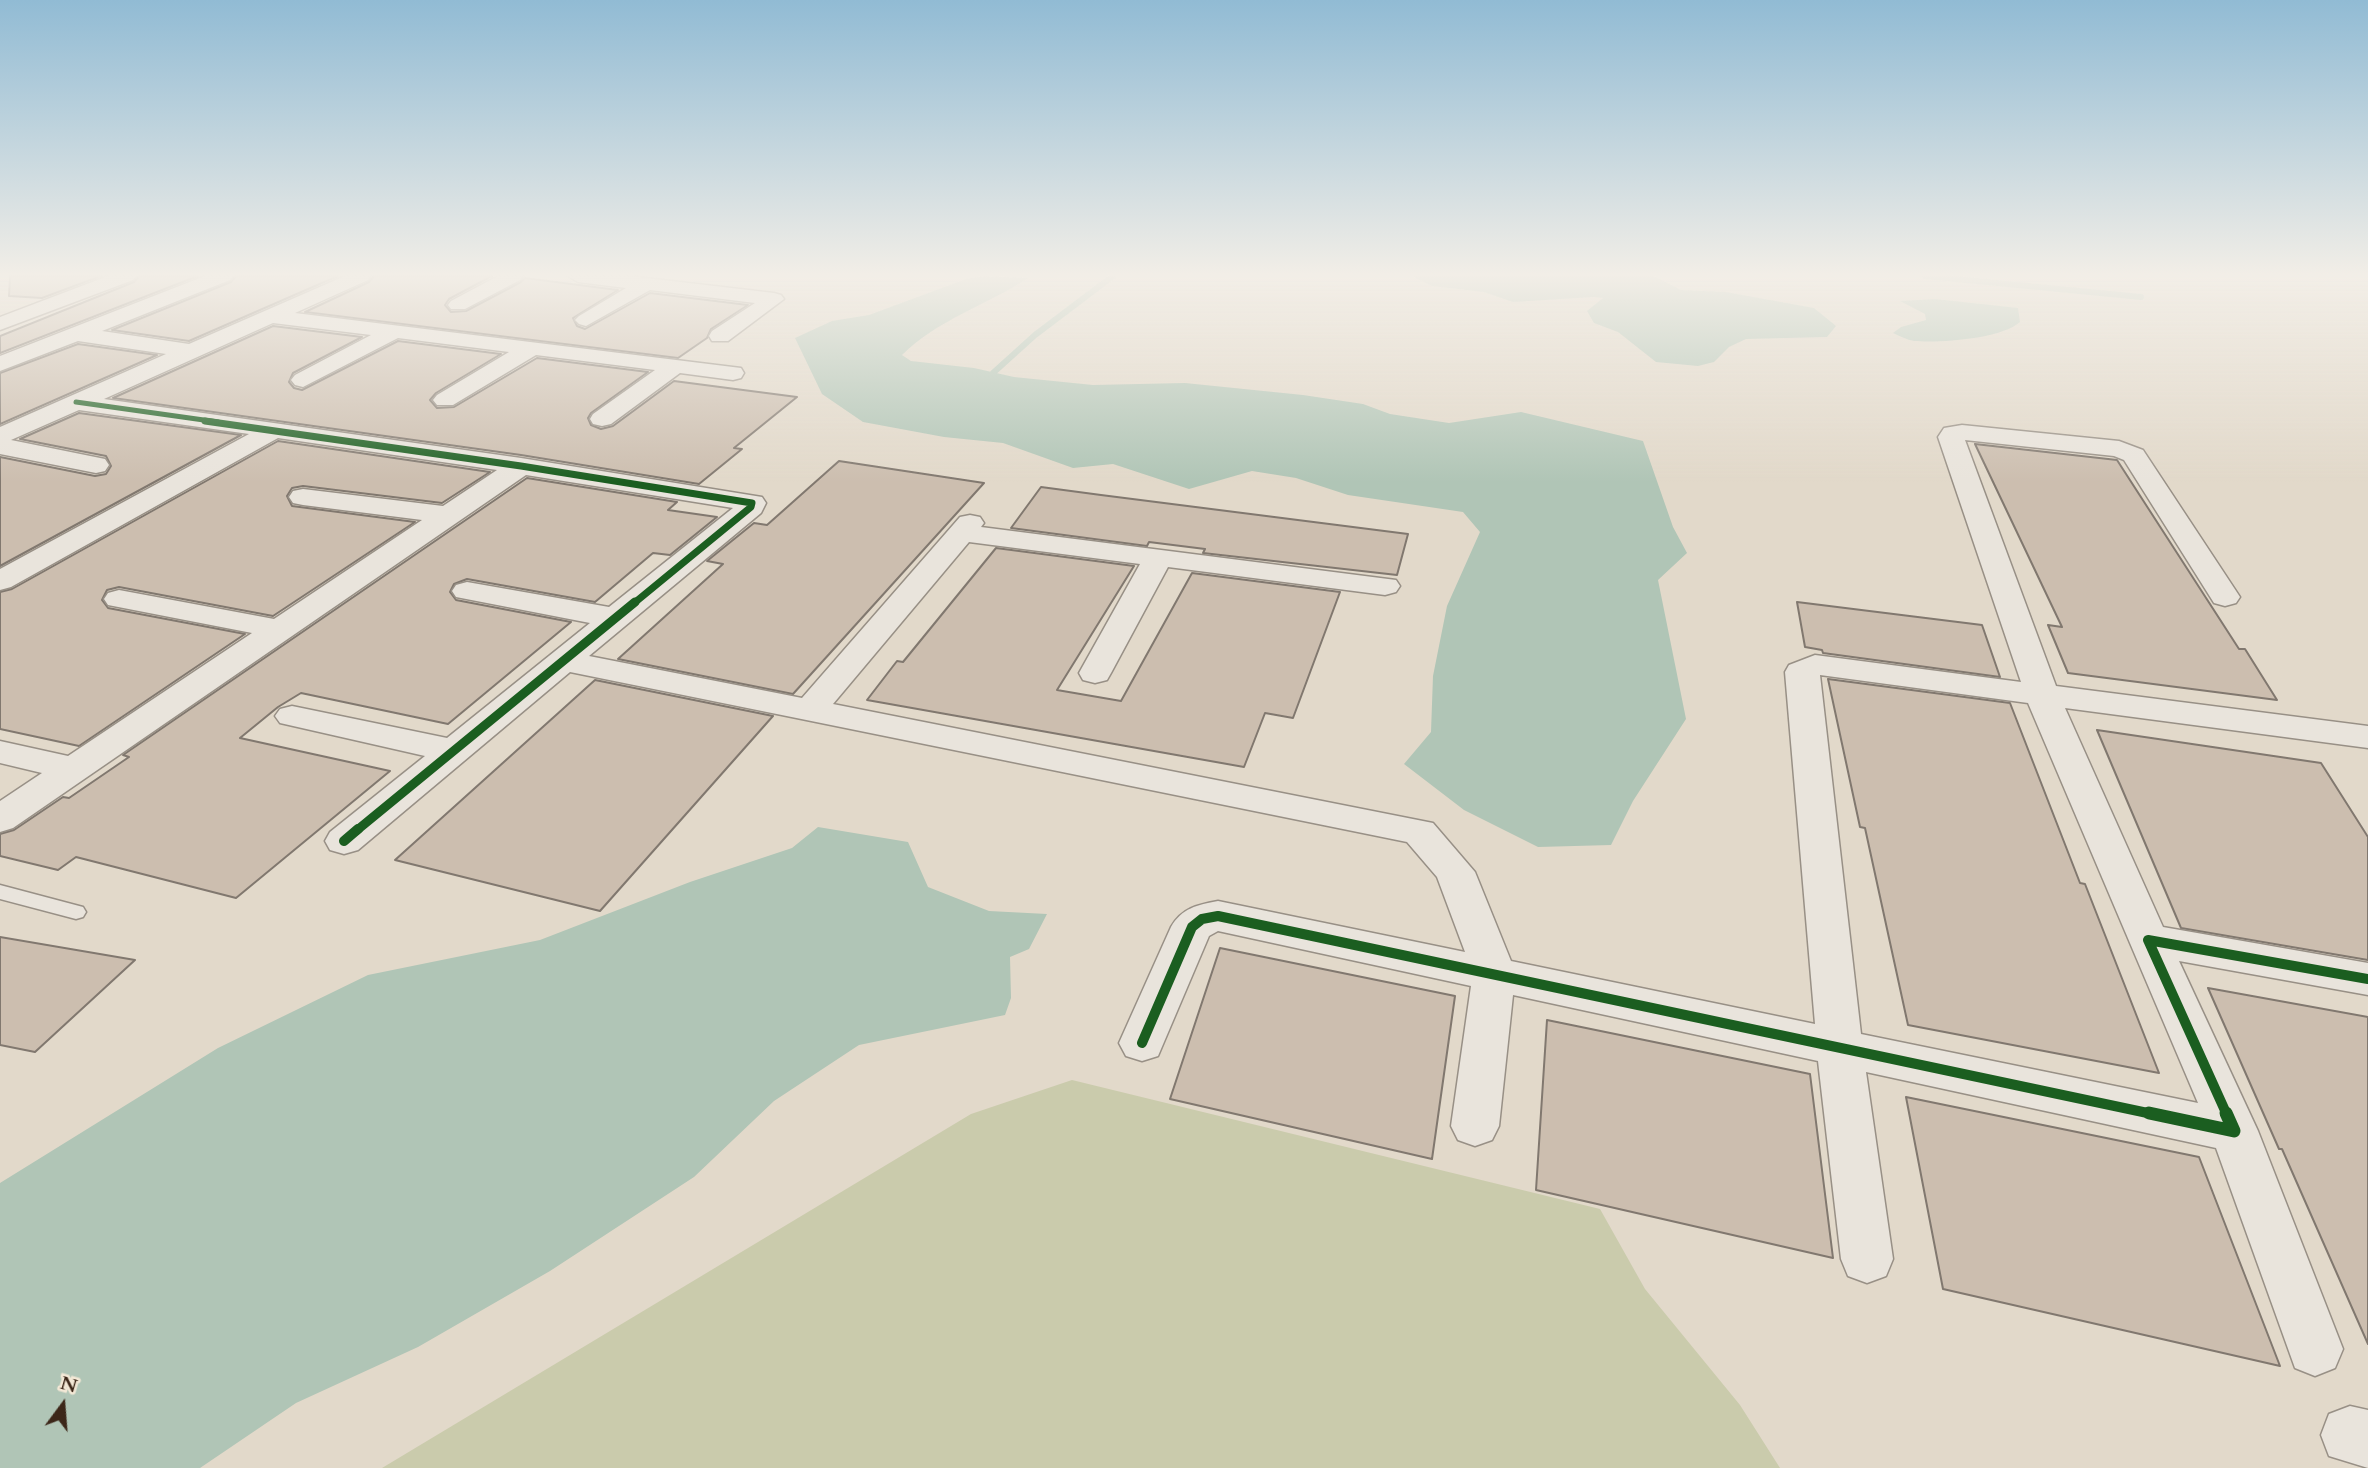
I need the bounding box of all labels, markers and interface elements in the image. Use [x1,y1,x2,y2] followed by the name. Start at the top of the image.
[28,1370,98,1440] north arrow
[57,1370,80,1400] text: N

